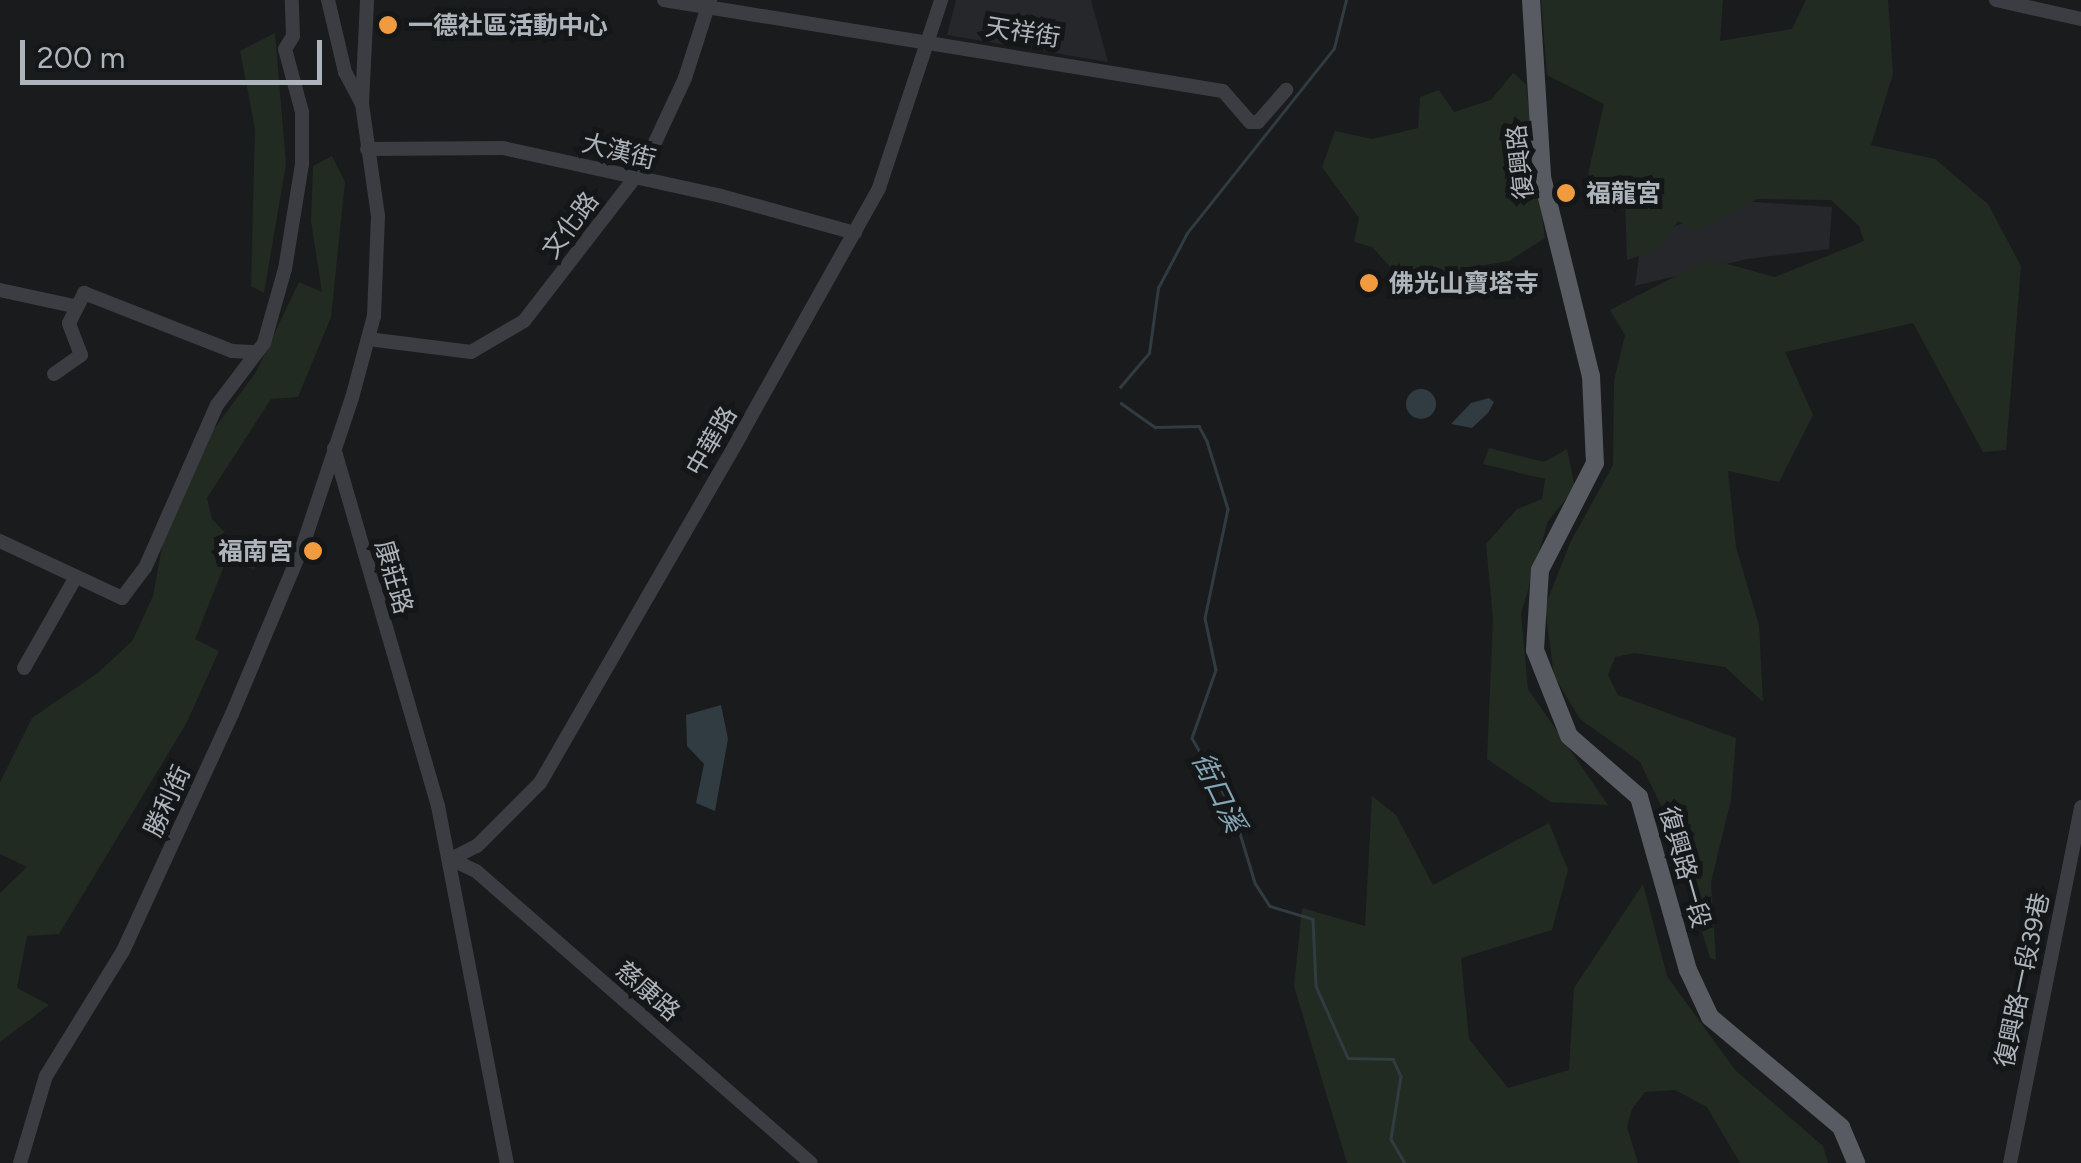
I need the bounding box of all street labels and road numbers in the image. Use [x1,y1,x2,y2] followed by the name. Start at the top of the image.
[984,11,1062,53] street label: 天祥街
[1501,123,1539,201] street label: 復興路
[579,127,659,175] street label: 大漢街
[535,186,605,264] street label: 文化路
[679,401,743,481] street label: 中華路
[369,537,419,617] street label: 康莊路
[138,761,196,841] street label: 勝利街
[1653,803,1717,931] street label: 復興路一段
[1989,890,2055,1070] street label: 復興路一段39巷
[610,955,686,1027] street label: 慈康路

